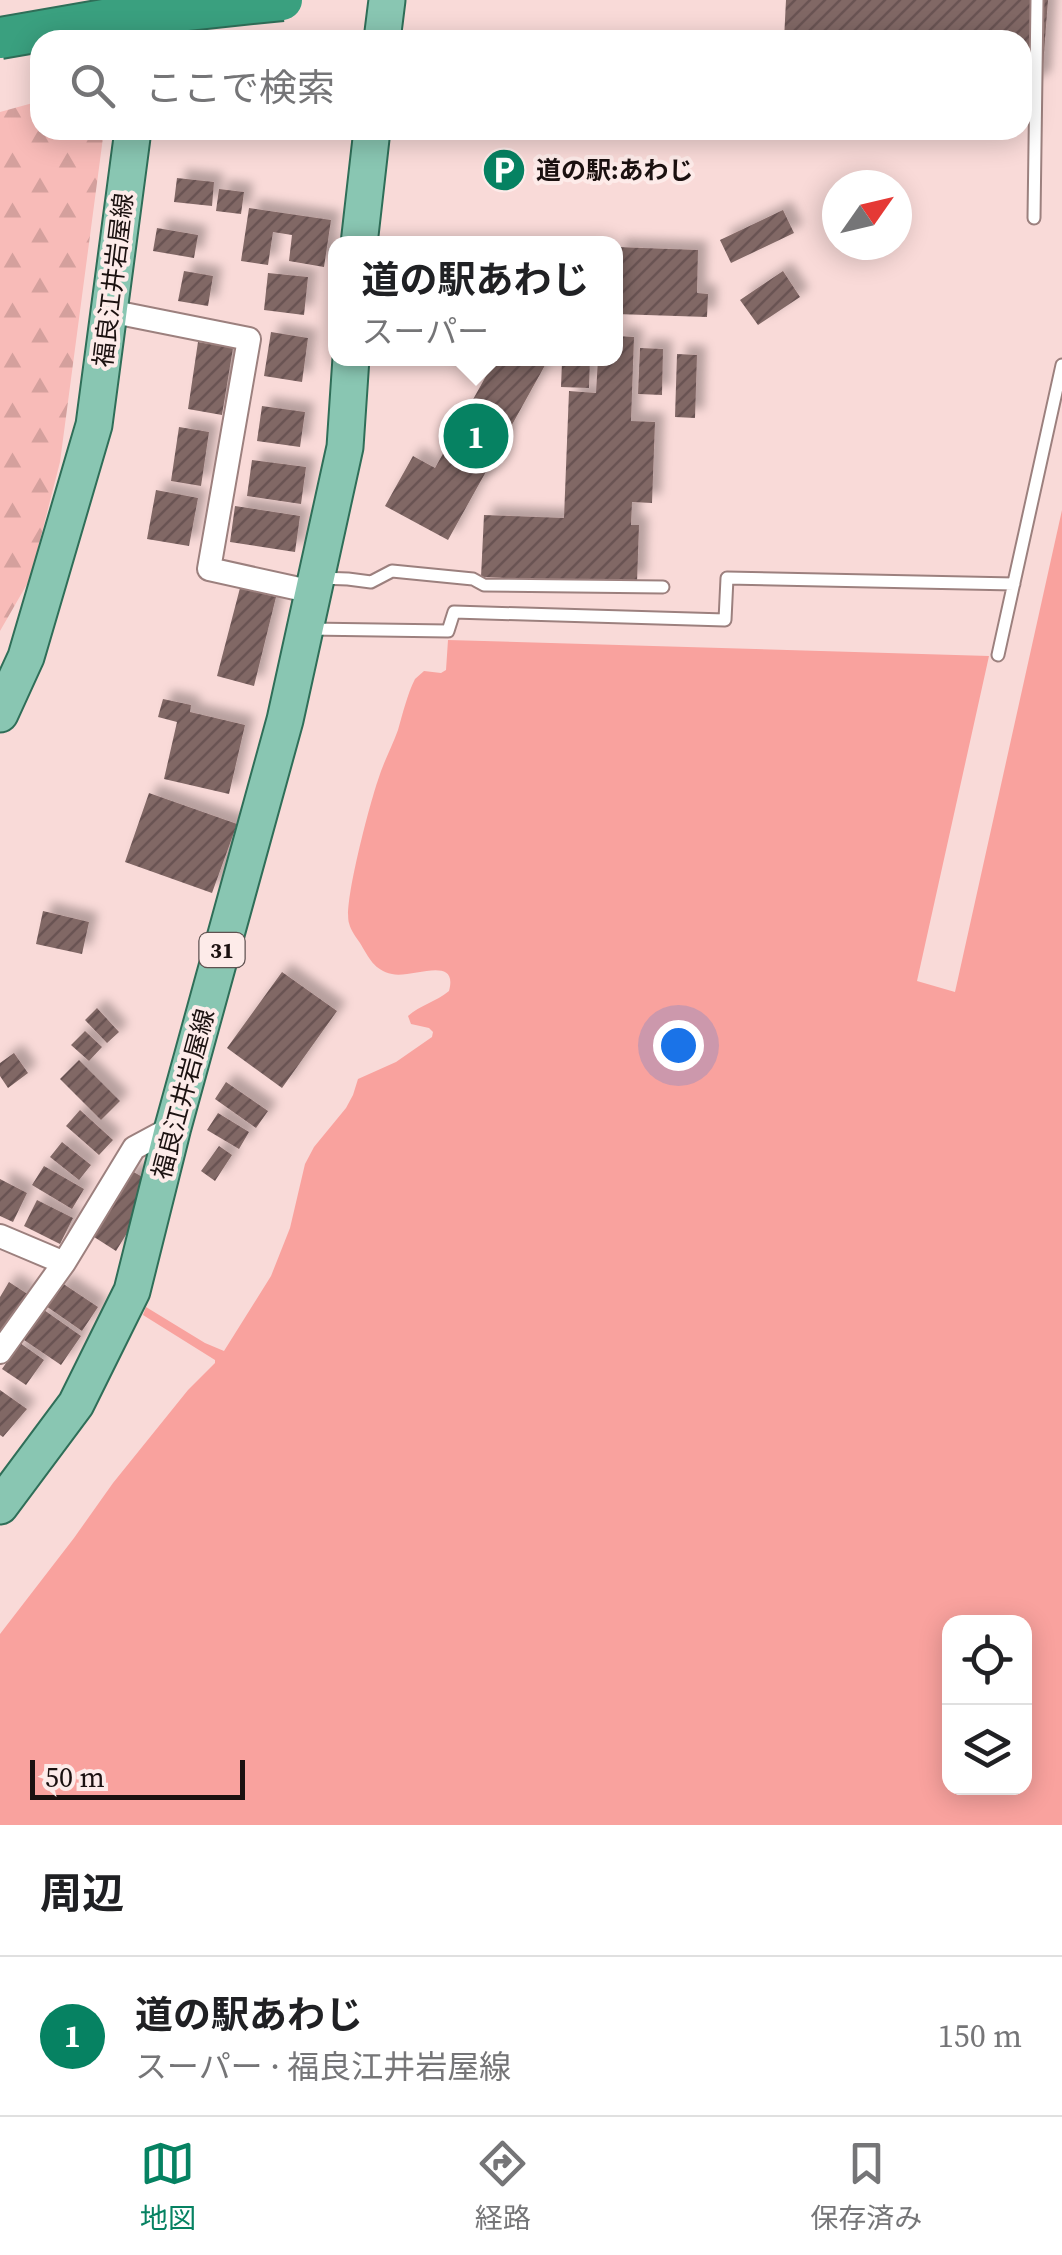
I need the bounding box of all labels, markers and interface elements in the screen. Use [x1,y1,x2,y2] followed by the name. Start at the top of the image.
[30,30,1032,140] search box
[65,58,120,113] icon: search
[145,62,335,114] text: ここで検索
[481,147,527,193] parking icon: 道の駅:あわじ
[536,153,694,187] place label: 道の駅:あわじ
[822,170,912,260] north arrow
[85,191,141,369] street label: 福良江井岩屋線
[328,236,623,366] popup
[361,254,590,306] text: 道の駅あわじ
[361,310,489,354] text: スーパー
[444,398,508,474] pin: 1
[200,933,244,967] road number: 31
[144,1005,222,1183] street label: 福良江井岩屋線
[653,1020,704,1071] your location
[942,1615,1032,1795] map controls
[942,1615,1032,1705] button: locate
[942,1705,1032,1795] button: layers
[30,1755,245,1800] scale bar
[45,1758,105,1796] text: 50 m
[40,1864,124,1922] text: 周辺
[135,1989,363,2041] text: 道の駅あわじ
[64,2014,81,2058] text: 1
[938,2014,1022,2058] text: 150 m
[135,2045,511,2089] text: スーパー · 福良江井岩屋線
[140,2136,196,2237] tab: 地図
[475,2136,531,2237] tab: 経路
[810,2136,922,2237] tab: 保存済み

